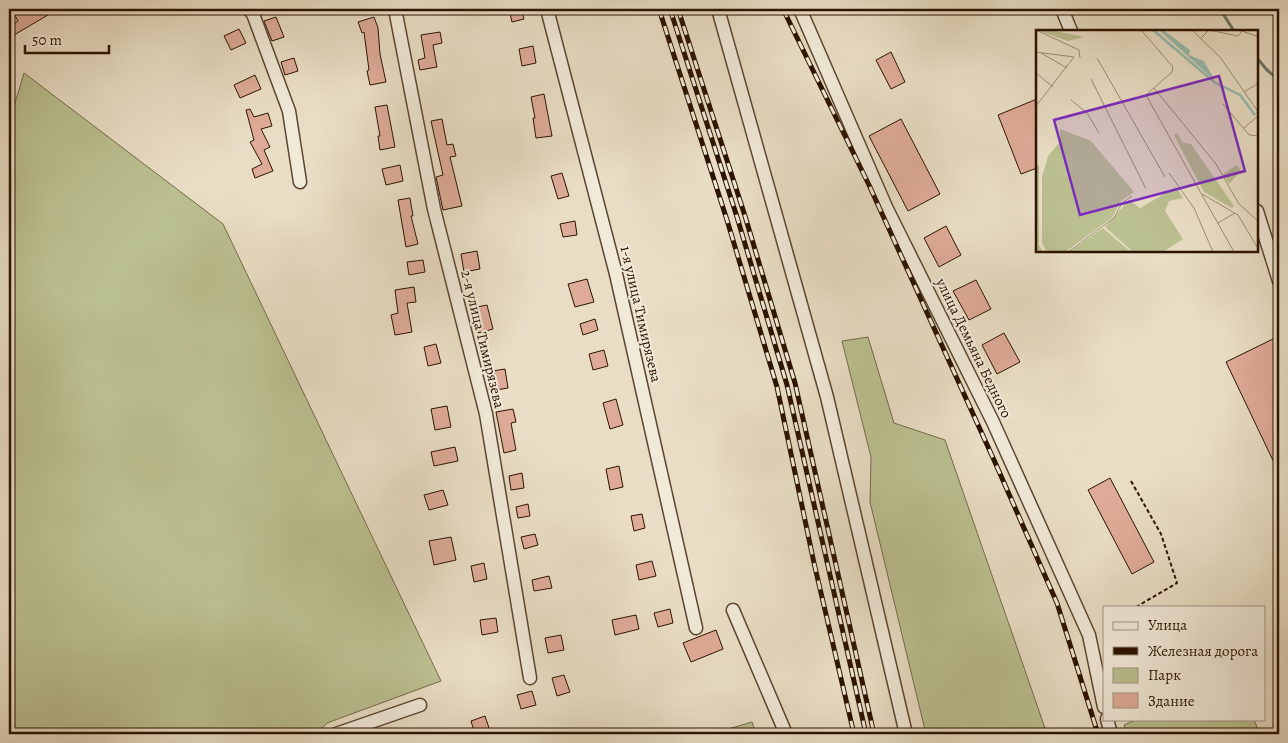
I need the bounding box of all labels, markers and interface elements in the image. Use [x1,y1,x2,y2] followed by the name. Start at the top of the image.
[25,22,109,54] scale bar
[32,30,62,50] text: 50 m
[1036,30,1258,252] inset map
[616,244,666,384] street label: 1-я улица Тимирязева
[456,268,510,410] street label: 2-я улица Тимирязева
[931,274,1017,421] street label: улица Демьяна Бедного
[1103,606,1266,720] legend
[1148,615,1187,635] text: Улица
[1148,641,1258,661] text: Железная дорога
[1148,665,1181,685] text: Парк
[1148,691,1195,711] text: Здание

